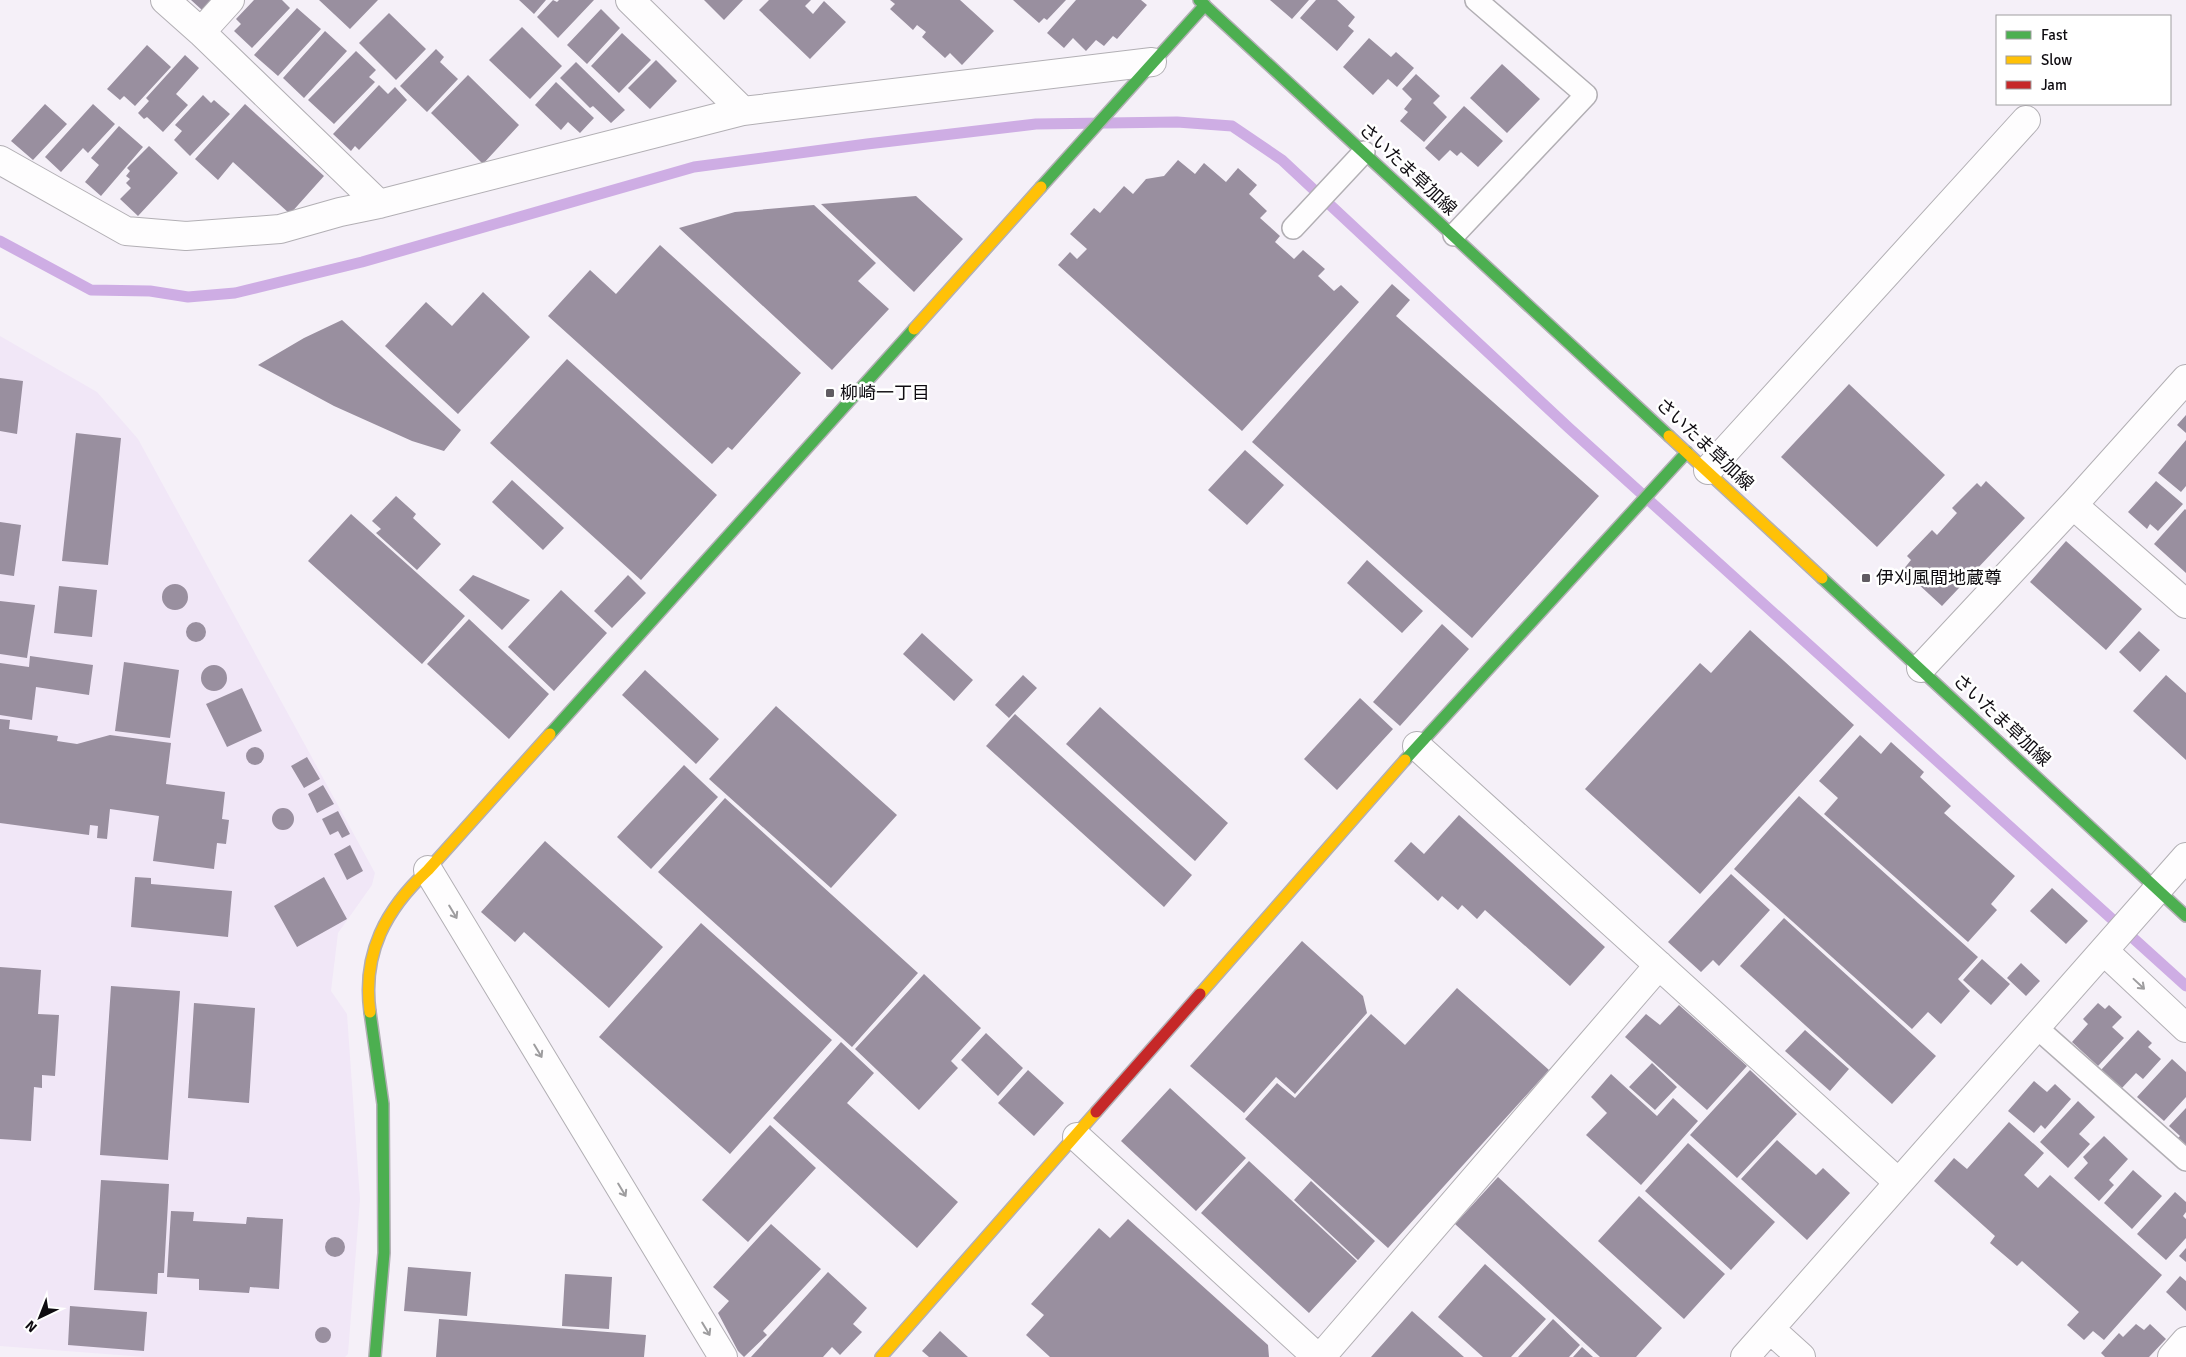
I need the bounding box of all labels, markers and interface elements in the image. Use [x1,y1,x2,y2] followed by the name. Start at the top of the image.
[1996,15,2171,105] legend
[2041,26,2068,44] text: Fast
[2041,51,2072,69] text: Slow
[2041,76,2067,94] text: Jam
[1355,118,1461,220] street label: さいたま草加線
[840,382,930,404] place label: 柳崎一丁目
[824,387,836,399] marker: 柳崎一丁目
[1652,393,1758,495] street label: さいたま草加線
[1876,567,2002,589] place label: 伊刈風間地蔵尊
[1860,572,1872,584] marker: 伊刈風間地蔵尊
[1949,669,2055,771] street label: さいたま草加線
[449,904,459,918] one-way arrow
[2133,978,2146,990] one-way arrow
[533,1043,543,1057] one-way arrow
[617,1182,627,1196] one-way arrow
[15,1292,65,1342] north arrow
[22,1317,41,1336] text: N
[701,1321,711,1335] one-way arrow

